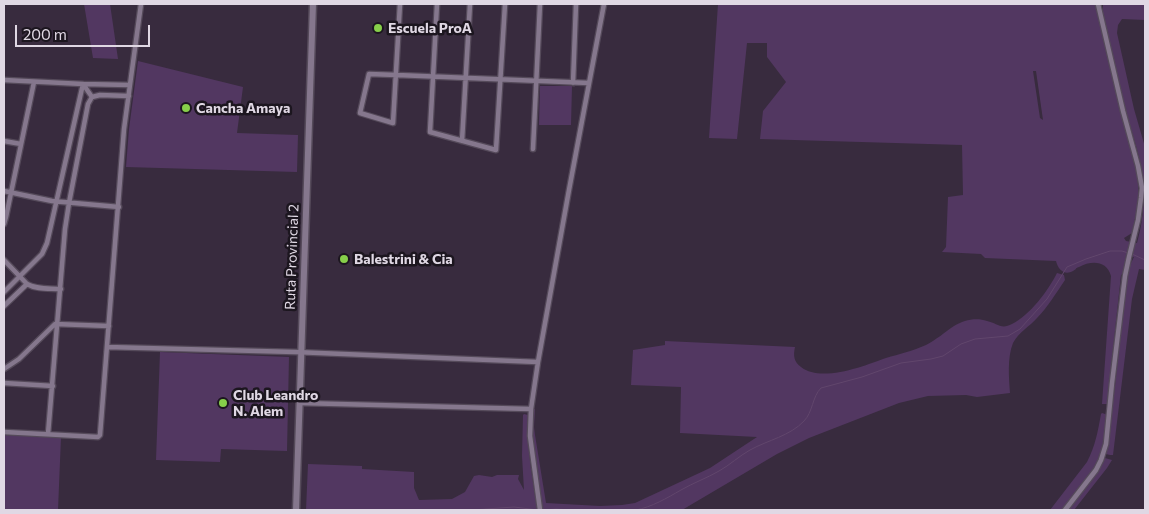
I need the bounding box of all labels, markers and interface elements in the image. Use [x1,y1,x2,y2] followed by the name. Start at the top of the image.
[18,15,152,47] scale bar
[388,20,472,36] place label: Escuela ProA
[372,22,384,34] marker: Escuela ProA
[23,25,67,43] text: 200 m
[196,100,290,116] place label: Cancha Amaya
[180,102,192,114] marker: Cancha Amaya
[282,204,302,310] street label: Ruta Provincial 2
[354,251,453,267] place label: Balestrini & Cia
[338,253,350,265] marker: Balestrini & Cia
[233,387,318,420] place label: Club Leandro N. Alem
[217,397,229,409] marker: Club Leandro N. Alem

